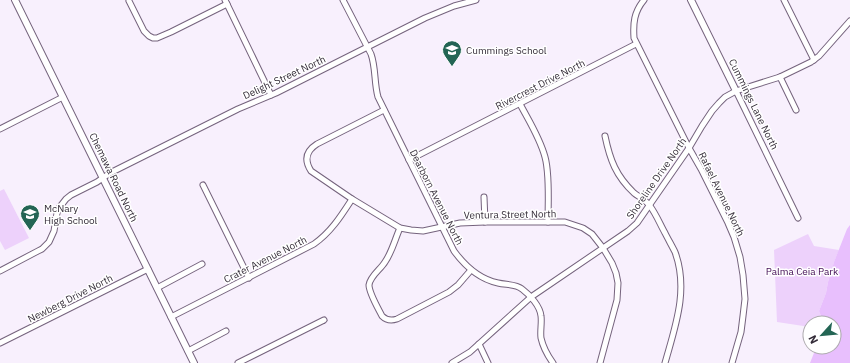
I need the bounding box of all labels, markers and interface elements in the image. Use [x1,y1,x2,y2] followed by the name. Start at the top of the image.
[441,39,463,67] school or university icon: Cummings School
[466,44,547,57] place label: Cummings School
[241,53,328,102] street label: Delight Street North
[493,56,587,113] street label: Rivercrest Drive North
[726,57,781,152] street label: Cummings Lane North
[86,130,141,224] street label: Chemawa Road North
[624,135,689,221] street label: Shoreline Drive North
[407,147,466,247] street label: Dearborn Avenue North
[696,150,748,238] street label: Rafael Avenue North
[44,202,98,227] place label: McNary High School
[19,203,41,231] school or university icon: McNary High School
[463,207,557,222] street label: Ventura Street North
[222,233,309,286] street label: Crater Avenue North
[766,265,839,278] park label: Palma Ceia Park
[26,271,115,326] street label: Newberg Drive North
[802,315,842,355] north arrow
[805,333,821,346] text: N

